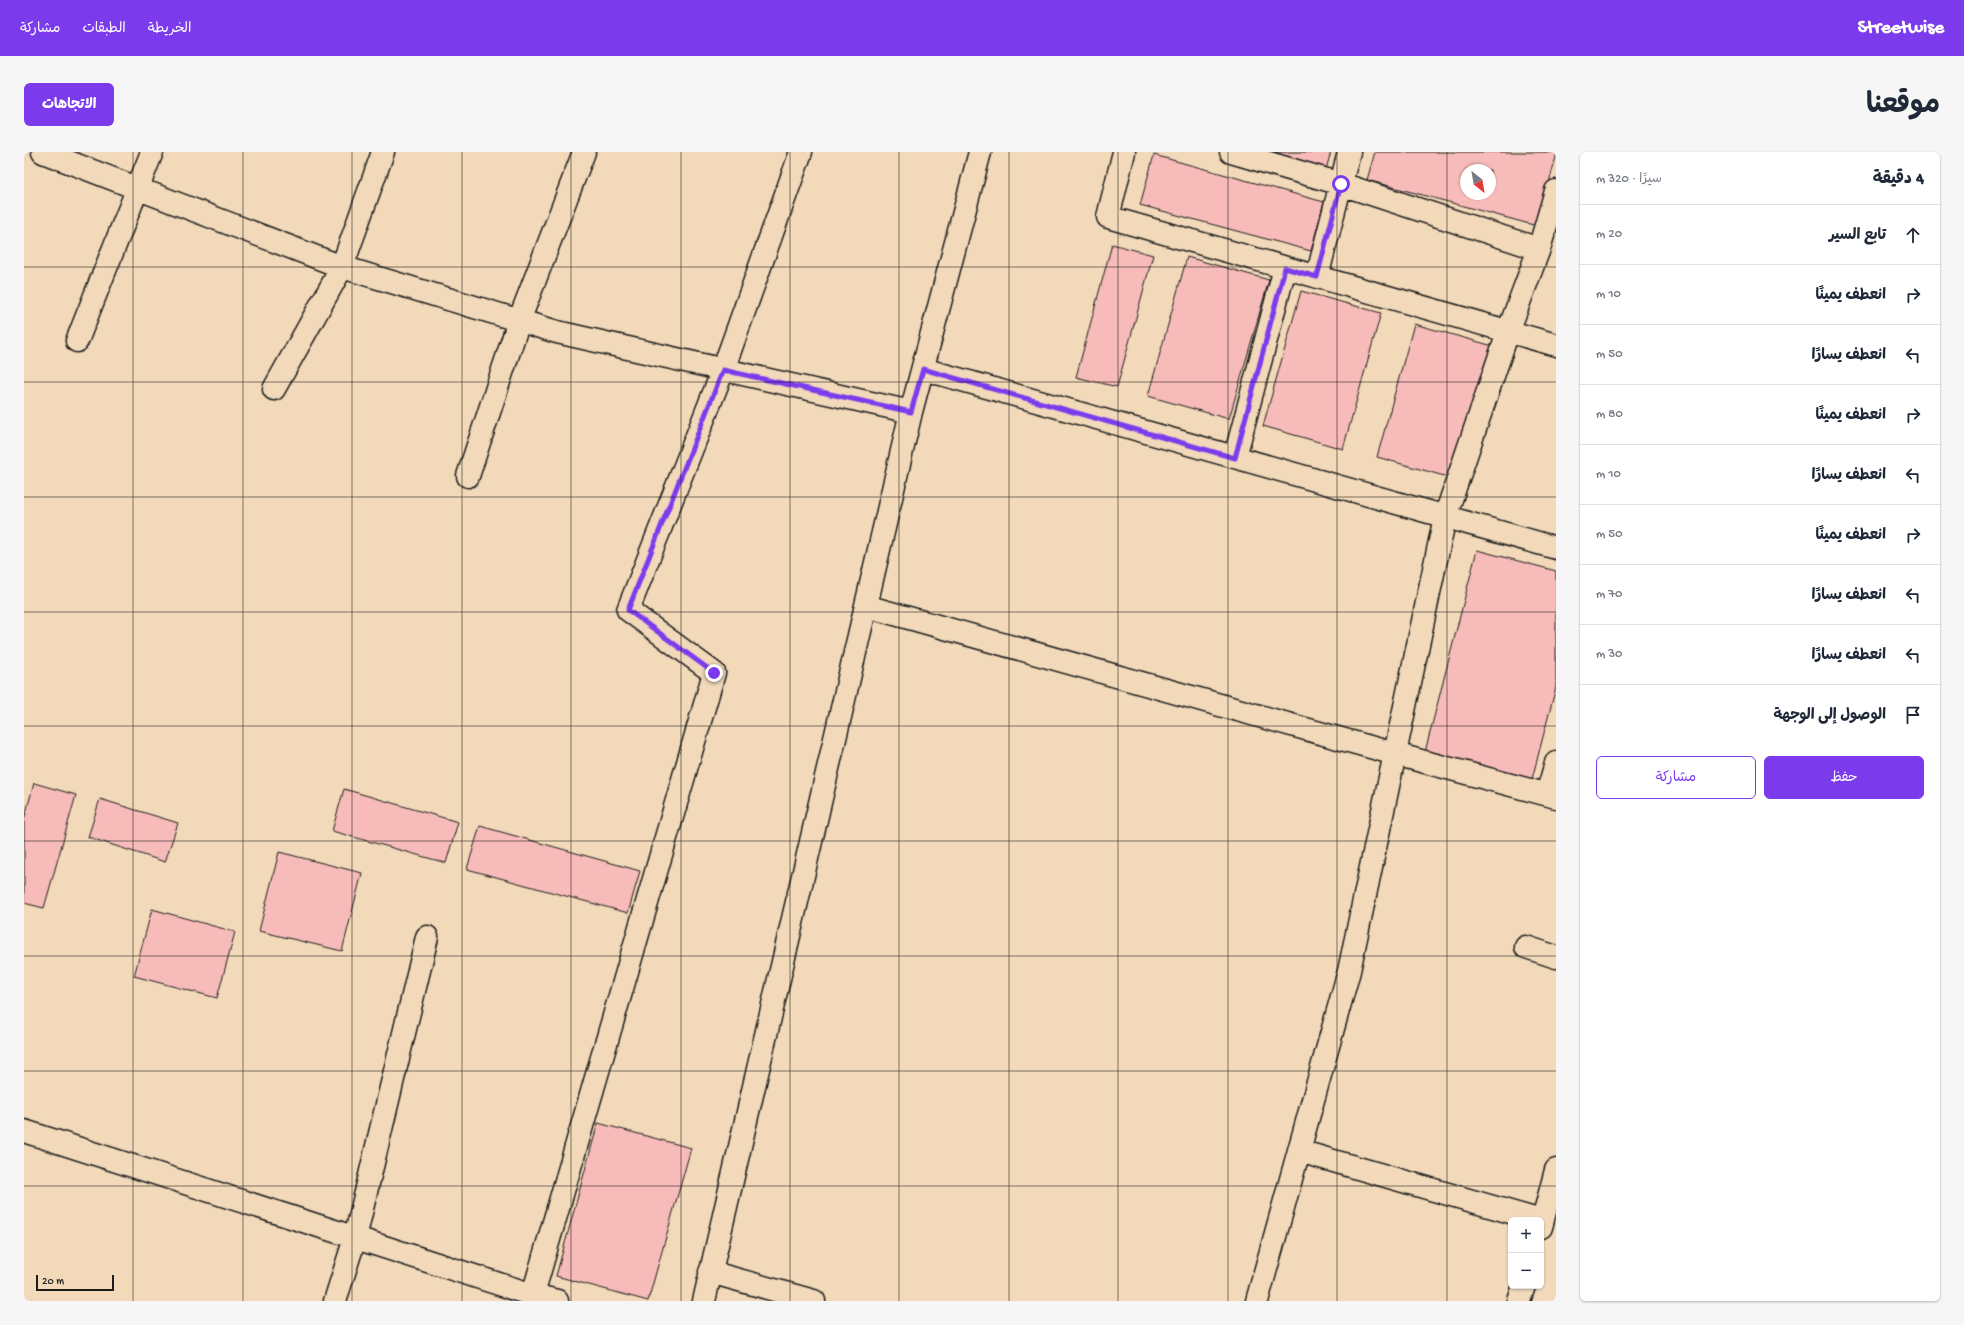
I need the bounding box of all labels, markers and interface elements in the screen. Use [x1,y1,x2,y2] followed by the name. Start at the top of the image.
[1858,17,1944,40] text: Streetwise
[20,21,60,38] text: مشاركة
[82,21,126,38] text: الطبقات
[148,21,191,38] text: الخريطة
[24,83,114,126] button: الاتجاهات
[1866,90,1940,123] text: موقعنا
[1460,164,1496,200] north arrow
[1873,170,1924,190] text: 4 دقيقة
[1596,172,1662,187] text: سيرًا · 320 m
[1332,175,1350,193] route start
[1902,224,1924,246] icon: ahead
[1596,227,1622,242] text: 20 m
[1829,227,1886,245] text: تابع السير
[1902,284,1924,306] icon: right
[1596,287,1621,302] text: 10 m
[1815,287,1886,305] text: انعطف يمينًا
[1902,344,1924,366] icon: left
[1596,347,1623,362] text: 50 m
[1812,347,1886,365] text: انعطف يسارًا
[1902,404,1924,426] icon: right
[1596,407,1623,422] text: 80 m
[1815,407,1886,425] text: انعطف يمينًا
[1902,464,1924,486] icon: left
[1596,467,1621,482] text: 10 m
[1812,467,1886,485] text: انعطف يسارًا
[1902,524,1924,546] icon: right
[1596,527,1623,542] text: 50 m
[1815,527,1886,545] text: انعطف يمينًا
[1902,584,1924,606] icon: left
[1596,587,1622,602] text: 70 m
[1812,587,1886,605] text: انعطف يسارًا
[1902,644,1924,666] icon: left
[1596,647,1622,662] text: 30 m
[1812,647,1886,665] text: انعطف يسارًا
[705,664,723,682] route end
[1902,704,1924,726] icon: arrive
[1773,707,1886,725] text: الوصول إلى الوجهة
[1596,756,1756,799] button: مشاركة
[1764,756,1924,799] button: حفظ
[1508,1217,1544,1289] map controls
[1508,1217,1544,1253] button: +
[1508,1253,1544,1289] button: −
[36,1273,114,1292] scale bar
[42,1276,64,1288] text: 20 m

